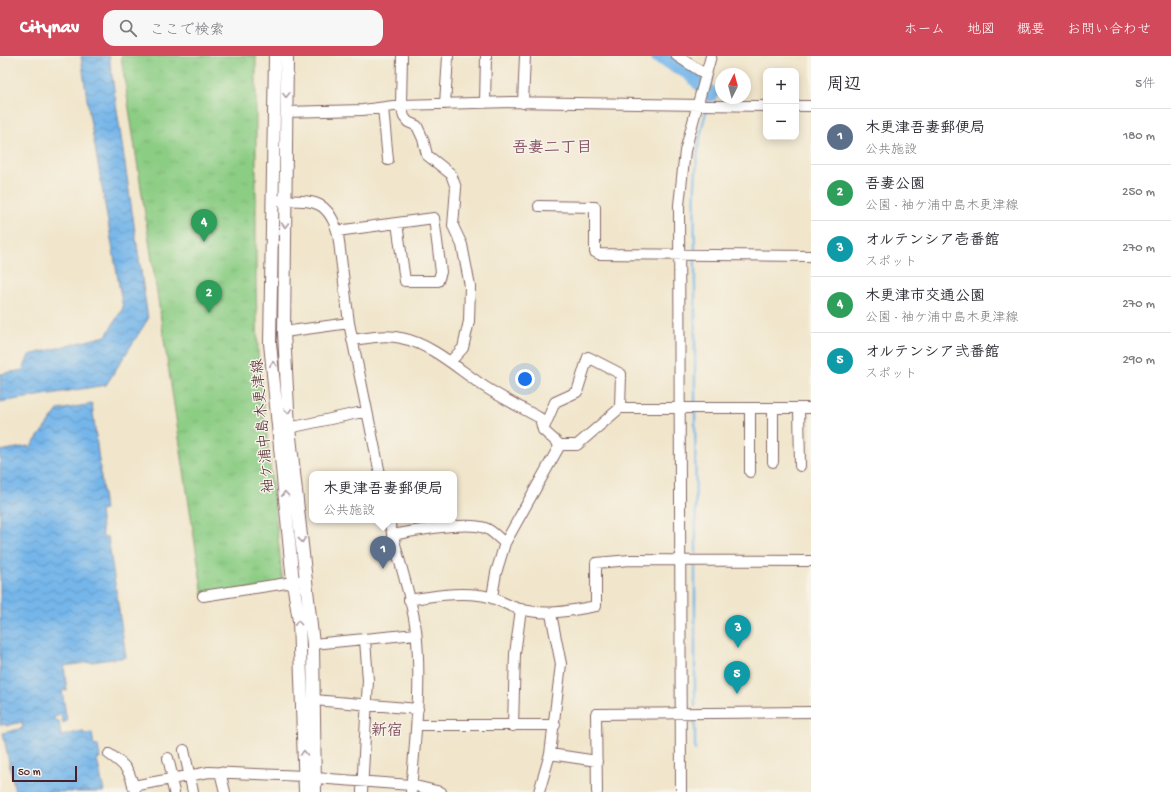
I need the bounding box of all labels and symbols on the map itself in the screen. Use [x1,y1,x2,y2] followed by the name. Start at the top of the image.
[715,68,751,104] north arrow
[282,92,290,98] one-way arrow
[512,139,592,159] district label: 吾妻二丁目
[191,209,217,242] pin: 4
[281,222,289,228] one-way arrow
[196,280,222,313] pin: 2
[248,358,279,494] street label: 袖ケ浦中島木更津線
[268,361,277,368] one-way arrow
[515,369,535,389] your location
[284,408,293,414] one-way arrow
[280,491,289,497] one-way arrow
[370,536,396,569] pin: 1
[297,537,306,543] one-way arrow
[725,615,751,648] pin: 3
[294,620,303,626] one-way arrow
[724,661,750,694] pin: 5
[371,721,403,742] district label: 新宿
[300,750,308,756] one-way arrow
[12,764,77,783] scale bar

